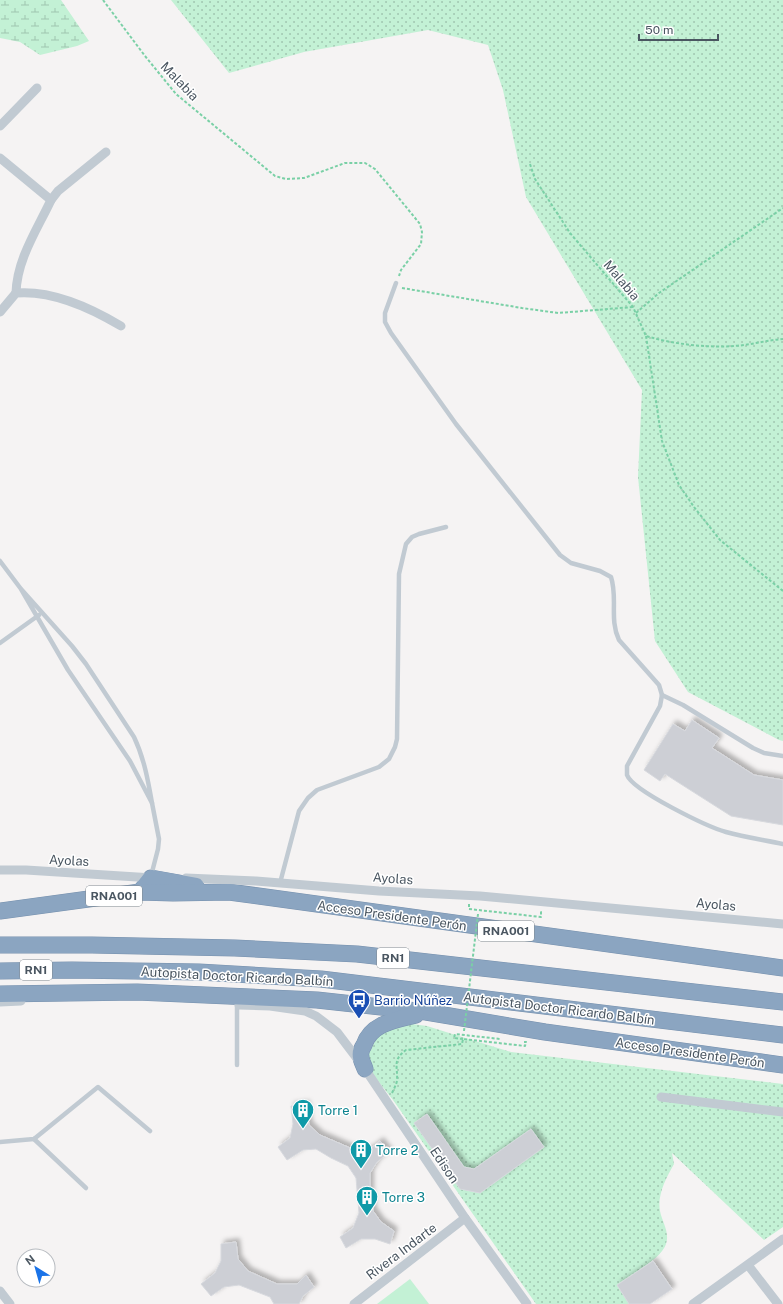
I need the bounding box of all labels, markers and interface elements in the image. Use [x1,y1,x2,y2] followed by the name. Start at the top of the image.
[639,16,718,42] scale bar
[645,23,673,37] text: 50 m
[158,59,202,104] street label: Malabia
[600,257,643,303] street label: Malabia
[49,852,89,869] street label: Ayolas
[372,870,414,887] street label: Ayolas
[86,886,142,906] road number: RNA001
[695,895,737,914] street label: Ayolas
[316,898,468,933] street label: Acceso Presidente Perón
[478,921,534,941] road number: RNA001
[377,948,409,968] road number: RN1
[20,960,52,980] road number: RN1
[140,964,334,989] street label: Autopista Doctor Ricardo Balbín
[346,987,372,1020] bus stop icon: Barrio Núñez
[462,989,656,1028] street label: Autopista Doctor Ricardo Balbín
[374,993,452,1008] place label: Barrio Núñez
[614,1035,766,1070] street label: Acceso Presidente Perón
[290,1097,316,1130] building icon: Torre 1
[318,1103,358,1118] place label: Torre 1
[348,1137,374,1170] building icon: Torre 2
[376,1143,419,1158] place label: Torre 2
[427,1144,462,1186] street label: Edison
[354,1184,380,1217] building icon: Torre 3
[382,1190,425,1205] place label: Torre 3
[363,1220,439,1283] street label: Rivera Indarte
[16,1248,56,1288] north arrow
[23,1253,37,1267] text: N

